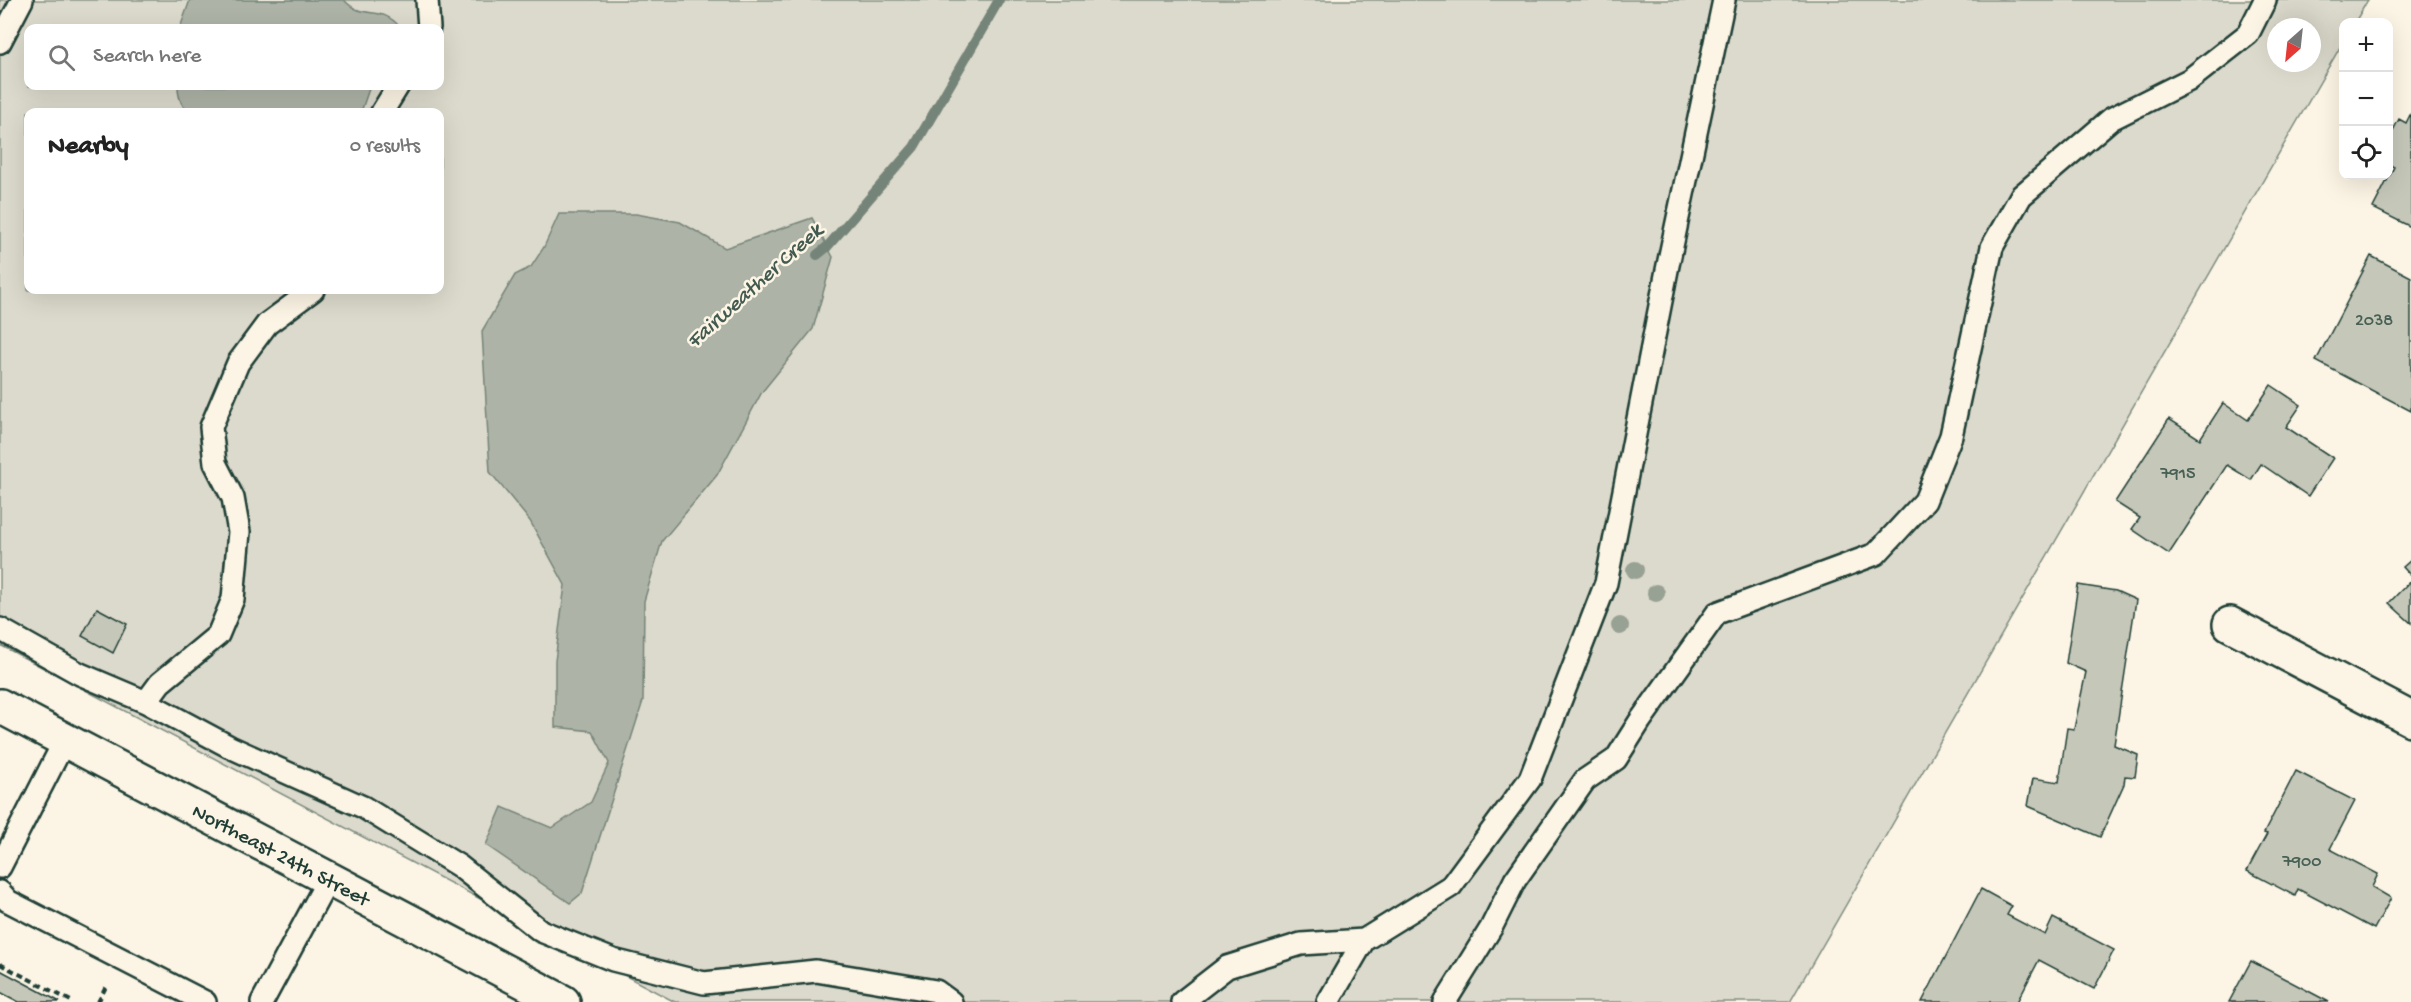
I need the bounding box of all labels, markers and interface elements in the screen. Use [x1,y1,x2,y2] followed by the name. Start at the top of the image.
[2267,18,2321,72] north arrow
[2339,18,2393,180] map controls
[2339,18,2393,72] button: +
[24,24,444,90] search box
[45,41,78,74] icon: search
[93,44,201,70] text: Search here
[2339,72,2393,126] button: −
[2339,126,2393,180] button: locate
[48,132,129,163] text: Nearby
[350,136,420,159] text: 0 results
[682,218,831,355] water label: Fairweather Creek
[2355,311,2393,332] house number: 2038
[2159,464,2196,485] house number: 7915
[187,800,375,915] street label: Northeast 24th Street
[2282,852,2321,873] house number: 7900

